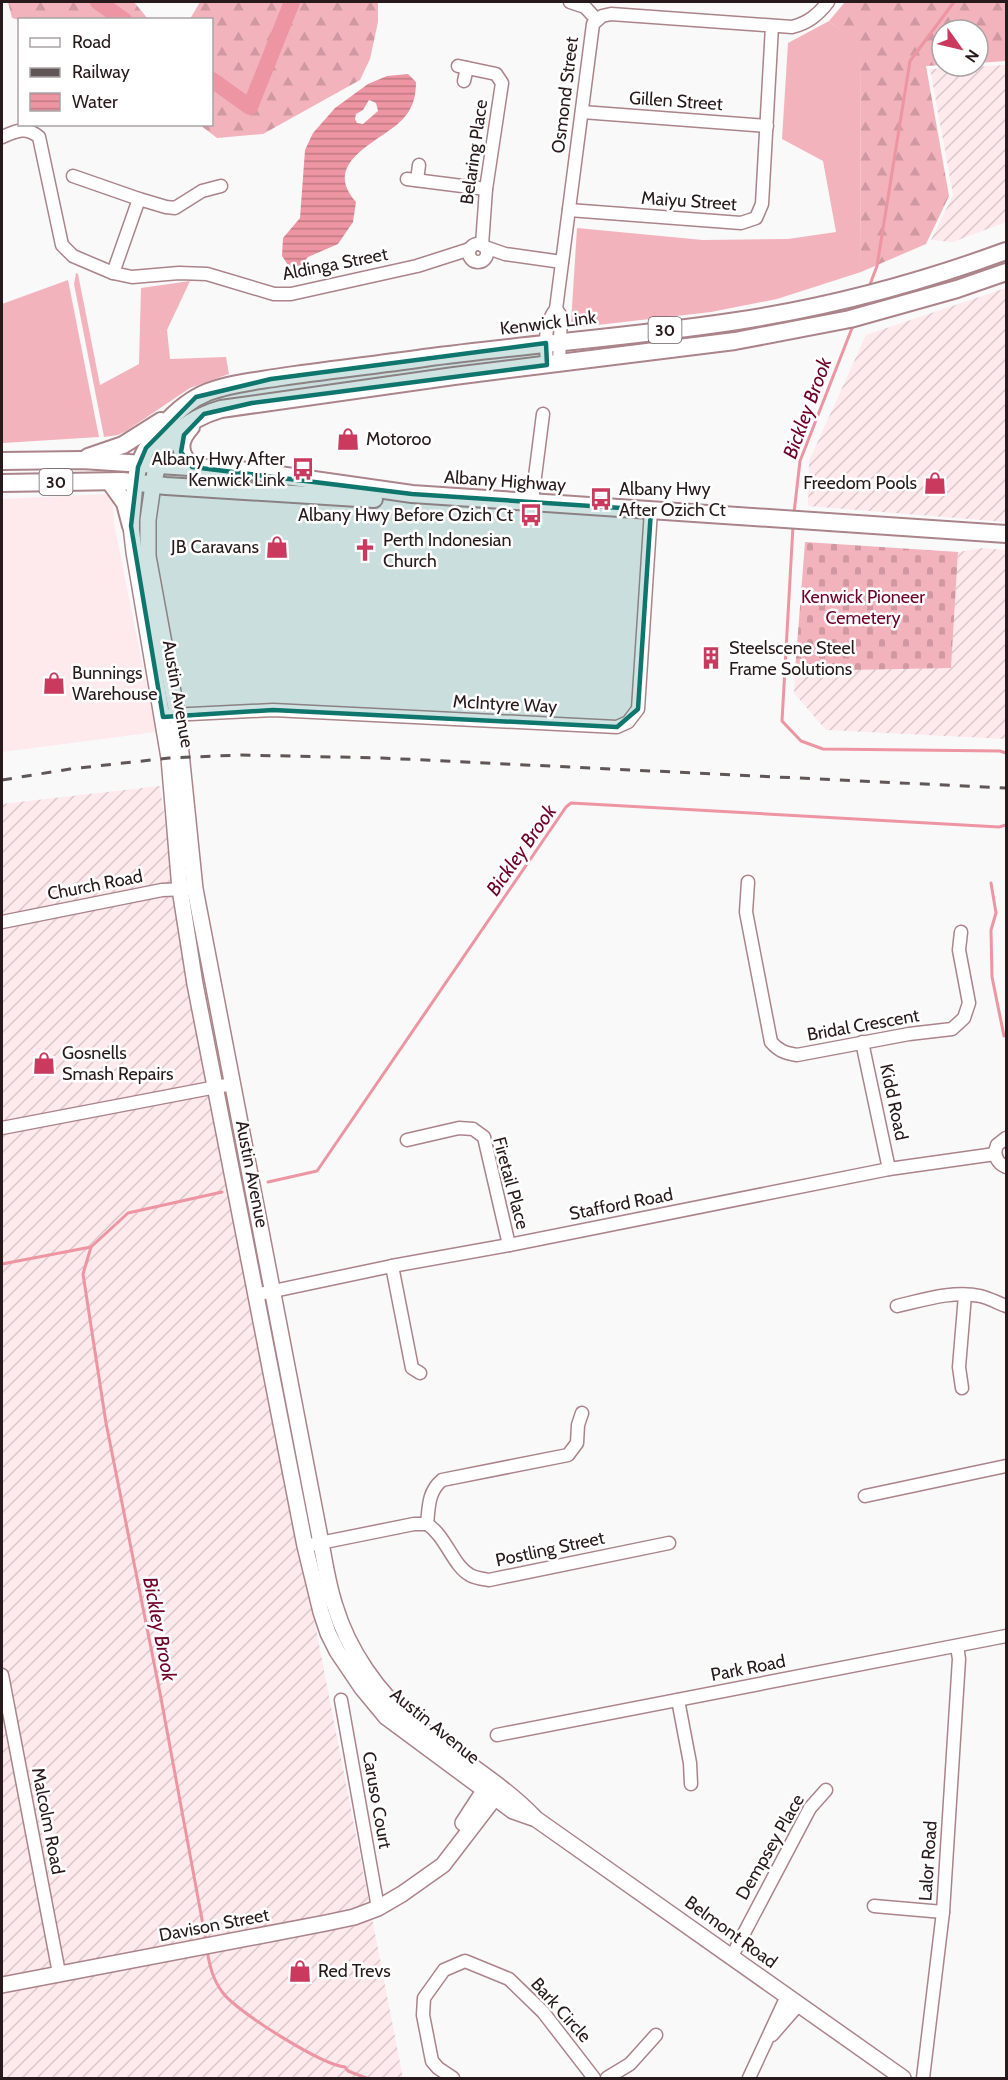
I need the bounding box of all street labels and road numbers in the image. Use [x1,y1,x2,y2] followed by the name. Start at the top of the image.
[547,35,583,155] street label: Osmond Street
[628,87,724,115] street label: Gillen Street
[456,98,492,206] street label: Belaring Place
[640,187,738,215] street label: Maiyu Street
[280,243,390,285] street label: Aldinga Street
[499,306,598,340] street label: Kenwick Link
[648,317,682,343] road number: 30
[443,466,567,496] street label: Albany Highway
[40,469,72,495] road number: 30
[158,638,198,750] street label: Austin Avenue
[452,690,558,718] street label: McIntyre Way
[45,865,145,905] street label: Church Road
[805,1004,921,1046] street label: Bridal Crescent
[875,1062,913,1142] street label: Kidd Road
[231,1118,273,1230] street label: Austin Avenue
[488,1134,534,1232] street label: Firetail Place
[567,1183,675,1225] street label: Stafford Road
[493,1527,607,1571] street label: Postling Street
[709,1650,787,1686] street label: Park Road
[386,1683,484,1769] street label: Austin Avenue
[358,1750,396,1850] street label: Caruso Court
[27,1766,69,1876] street label: Malcolm Road
[731,1790,809,1904] street label: Dempsey Place
[914,1820,942,1902] street label: Lalor Road
[680,1891,782,1973] street label: Belmont Road
[157,1904,271,1946] street label: Davison Street
[526,1973,596,2047] street label: Bark Circle

